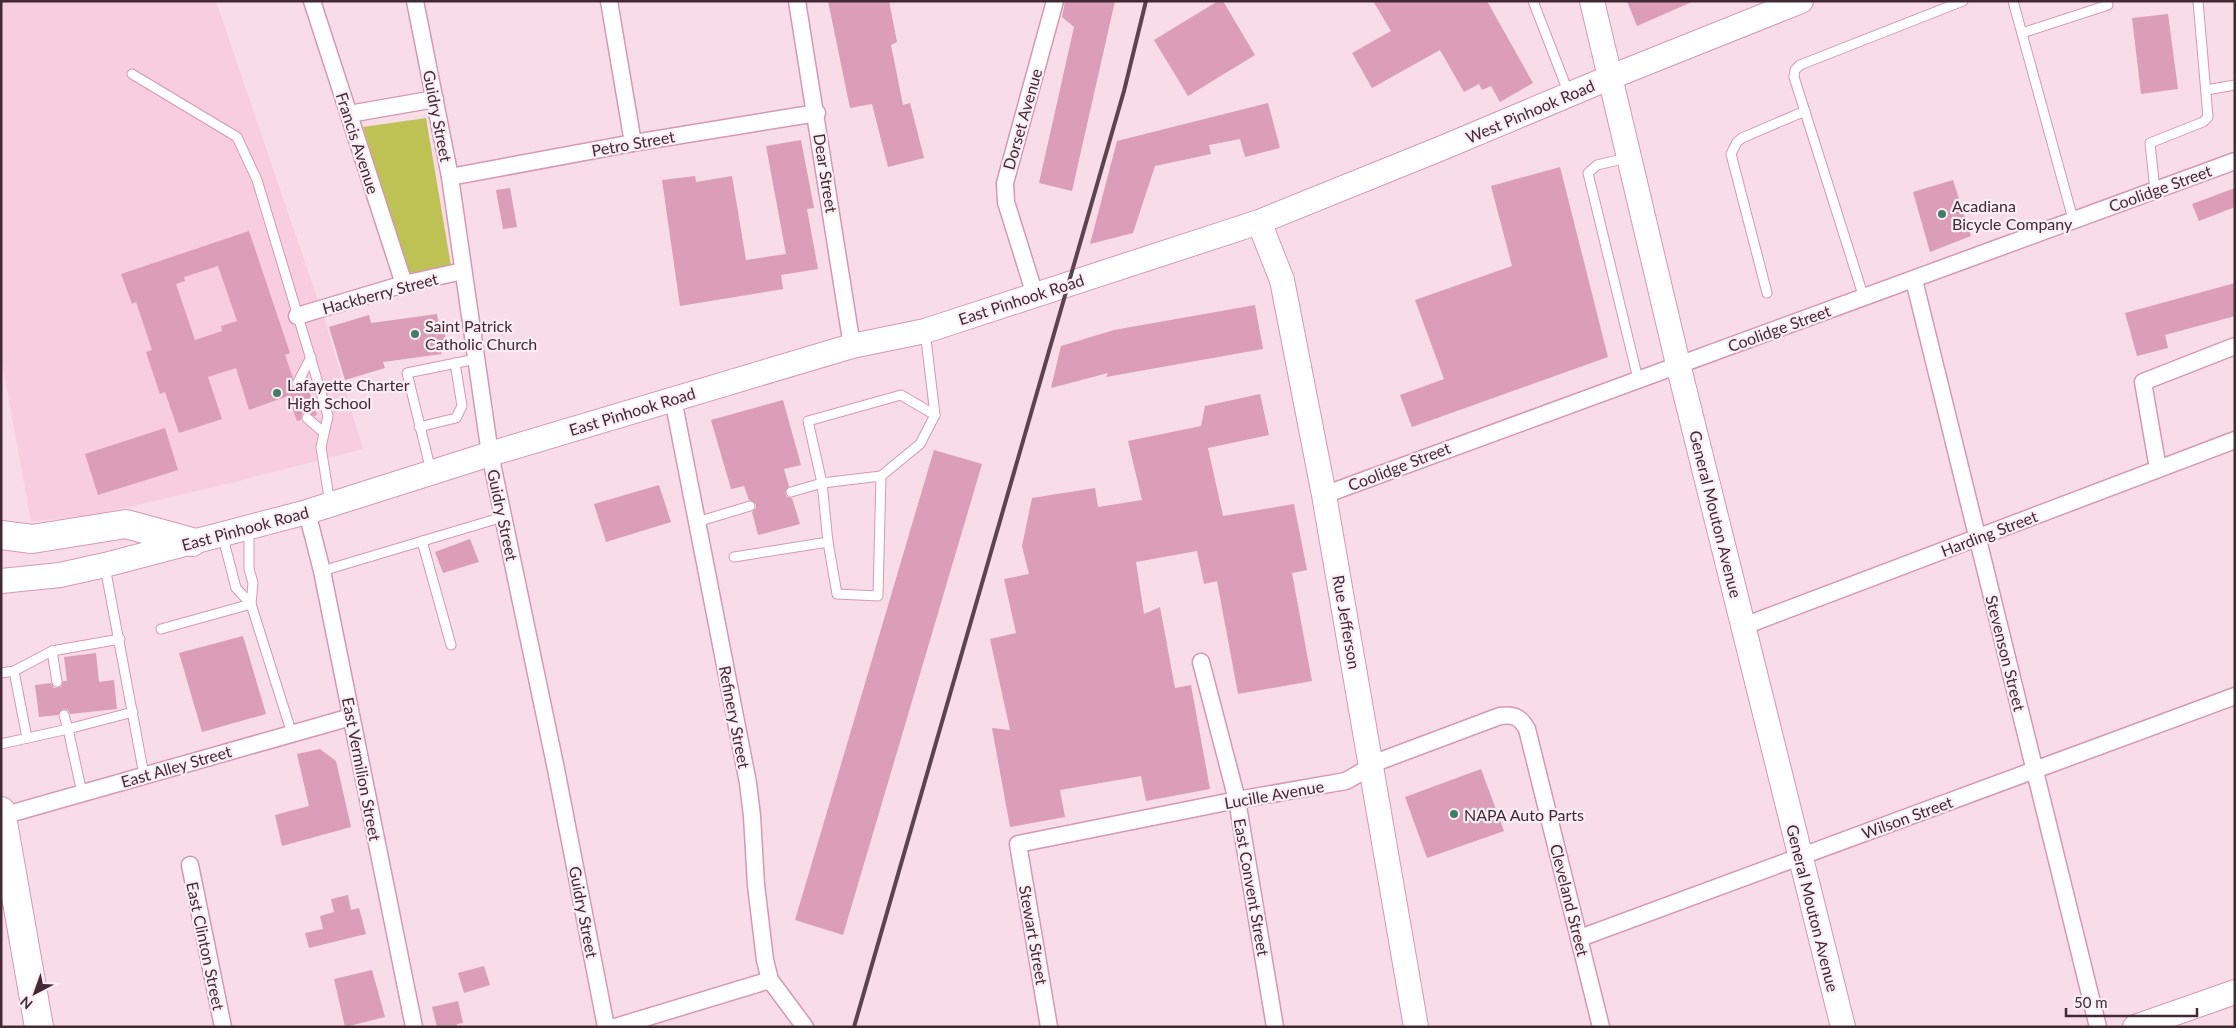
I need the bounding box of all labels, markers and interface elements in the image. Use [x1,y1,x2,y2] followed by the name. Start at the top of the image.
[998,66,1046,172] street label: Dorset Avenue
[420,68,456,164] street label: Guidry Street
[1463,75,1597,147] street label: West Pinhook Road
[333,90,383,196] street label: Francis Avenue
[590,126,676,160] street label: Petro Street
[810,132,842,214] street label: Dear Street
[2106,160,2214,215] street label: Coolidge Street
[1952,196,2073,233] place label: Acadiana Bicycle Company
[1936,208,1948,220] marker: Acadiana Bicycle Company
[320,268,440,318] street label: Hackberry Street
[956,270,1086,328] street label: East Pinhook Road
[1725,300,1833,355] street label: Coolidge Street
[425,316,537,353] place label: Saint Patrick Catholic Church
[409,328,421,340] marker: Saint Patrick Catholic Church
[287,375,410,412] place label: Lafayette Charter High School
[567,383,697,439] street label: East Pinhook Road
[271,387,283,399] marker: Lafayette Charter High School
[1686,428,1746,600] street label: General Mouton Avenue
[1345,438,1453,494] street label: Coolidge Street
[484,467,522,563] street label: Guidry Street
[179,502,311,554] street label: East Pinhook Road
[1938,506,2040,560] street label: Harding Street
[1329,574,1365,670] street label: Rue Jefferson
[1982,593,2030,713] street label: Stevenson Street
[716,664,754,770] street label: Refinery Street
[339,696,385,843] street label: East Vermilion Street
[119,741,234,791] street label: East Alley Street
[1223,776,1325,812] street label: Lucille Avenue
[1859,792,1955,842] street label: Wilson Street
[1464,805,1584,824] place label: NAPA Auto Parts
[1448,808,1460,820] marker: NAPA Auto Parts
[1231,817,1274,958] street label: East Convent Street
[1783,822,1843,994] street label: General Mouton Avenue
[1547,842,1593,958] street label: Cleveland Street
[566,864,602,960] street label: Guidry Street
[183,880,229,1012] street label: East Clinton Street
[1016,884,1052,986] street label: Stewart Street
[10,968,60,1018] north arrow
[2066,986,2197,1018] scale bar
[16,993,36,1013] text: N
[2074,993,2108,1011] text: 50 m

